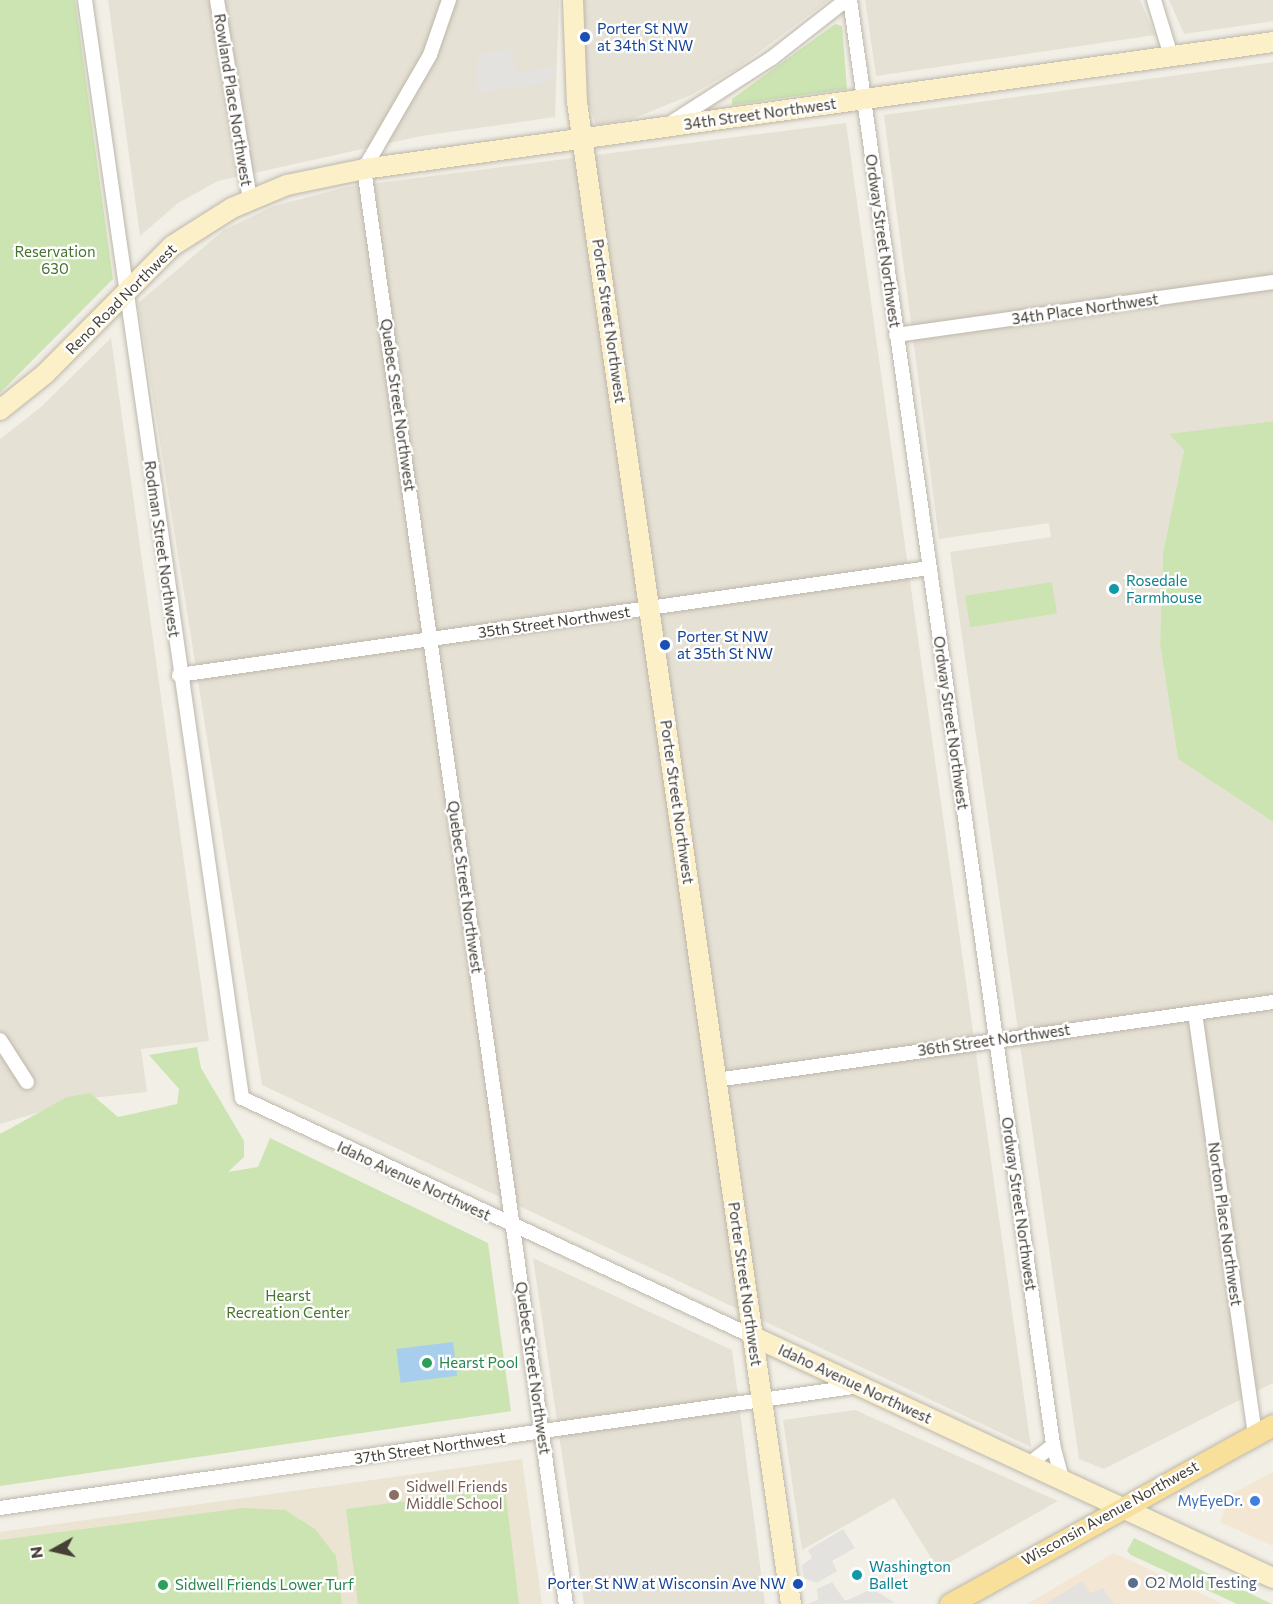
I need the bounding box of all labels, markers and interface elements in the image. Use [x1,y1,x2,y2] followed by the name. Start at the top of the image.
[210,12,256,188] street label: Rowland Place Northwest
[597,19,693,54] place label: Porter St NW at 34th St NW
[578,30,592,44] marker: Porter St NW at 34th St NW
[683,94,837,134] street label: 34th Street Northwest
[862,153,904,329] street label: Ordway Street Northwest
[589,238,629,404] street label: Porter Street Northwest
[62,240,180,358] street label: Reno Road Northwest
[14,242,96,277] park label: Reservation 630
[1011,290,1159,328] street label: 34th Place Northwest
[377,317,419,493] street label: Quebec Street Northwest
[141,459,183,639] street label: Rodman Street Northwest
[1126,571,1202,606] place label: Rosedale Farmhouse
[1107,582,1121,596] marker: Rosedale Farmhouse
[477,602,631,642] street label: 35th Street Northwest
[677,627,773,662] place label: Porter St NW at 35th St NW
[930,635,972,811] street label: Ordway Street Northwest
[658,638,672,652] marker: Porter St NW at 35th St NW
[657,719,697,885] street label: Porter Street Northwest
[444,799,486,975] street label: Quebec Street Northwest
[917,1020,1071,1060] street label: 36th Street Northwest
[998,1116,1040,1292] street label: Ordway Street Northwest
[334,1137,494,1225] street label: Idaho Avenue Northwest
[1205,1141,1245,1307] street label: Norton Place Northwest
[725,1201,765,1367] street label: Porter Street Northwest
[512,1280,554,1456] street label: Quebec Street Northwest
[226,1286,350,1321] park label: Hearst Recreation Center
[775,1340,935,1428] street label: Idaho Avenue Northwest
[439,1354,518,1372] place label: Hearst Pool
[420,1356,434,1370] marker: Hearst Pool
[353,1428,507,1468] street label: 37th Street Northwest
[1018,1457,1202,1569] street label: Wisconsin Avenue Northwest
[406,1477,508,1512] place label: Sidwell Friends Middle School
[387,1488,401,1502] marker: Sidwell Friends Middle School
[1177,1492,1243,1510] place label: MyEyeDr.
[1248,1494,1262,1508] marker: MyEyeDr.
[24,1520,84,1580] north arrow
[25,1545,46,1560] text: N
[869,1557,951,1592] place label: Washington Ballet
[850,1568,864,1582] marker: Washington Ballet
[1145,1574,1257,1592] place label: O2 Mold Testing
[547,1575,786,1593] place label: Porter St NW at Wisconsin Ave NW
[175,1576,354,1594] place label: Sidwell Friends Lower Turf
[1126,1576,1140,1590] marker: O2 Mold Testing
[791,1577,805,1591] marker: Porter St NW at Wisconsin Ave NW
[156,1578,170,1592] marker: Sidwell Friends Lower Turf

